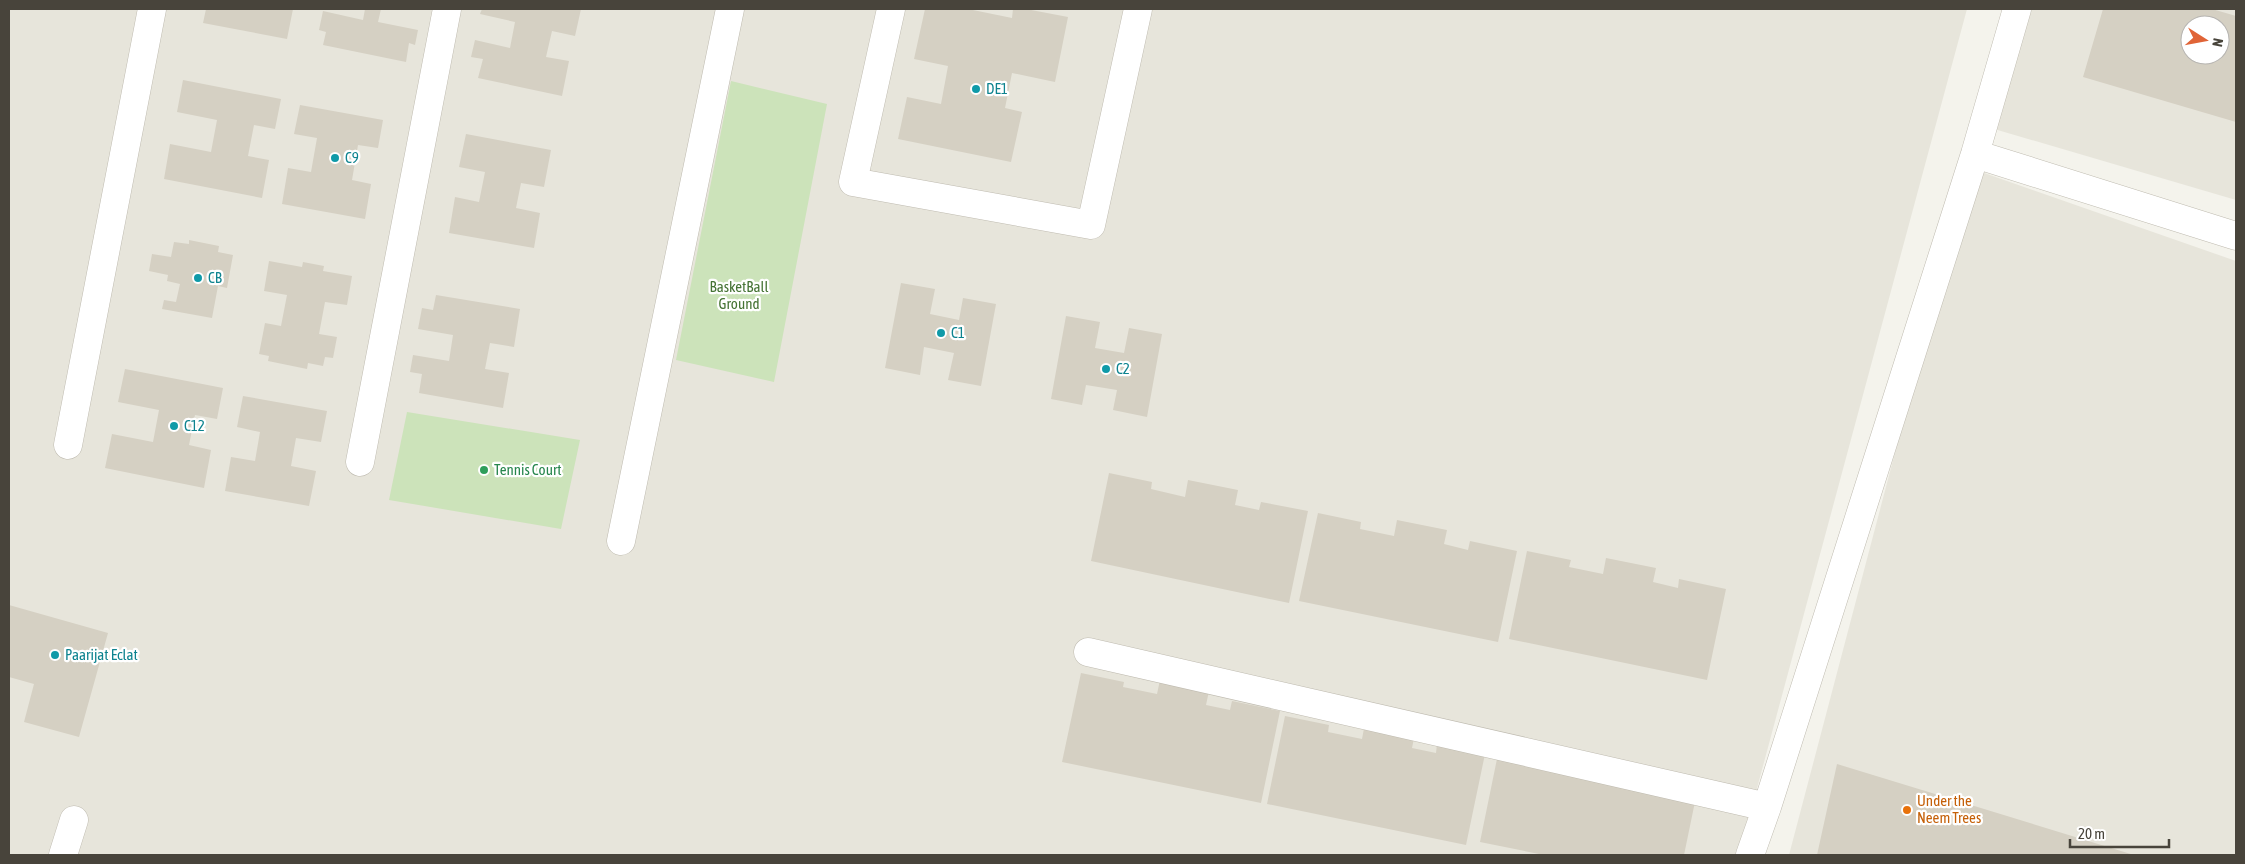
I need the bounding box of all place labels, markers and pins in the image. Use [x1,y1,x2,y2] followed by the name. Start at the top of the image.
[986,80,1008,97] place label: DE1
[970,83,982,95] marker: DE1
[345,149,359,166] place label: C9
[329,152,341,164] marker: C9
[208,269,222,286] place label: CB
[192,272,204,284] marker: CB
[951,324,965,341] place label: C1
[935,327,947,339] marker: C1
[1116,360,1130,377] place label: C2
[1100,363,1112,375] marker: C2
[184,417,205,434] place label: C12
[168,420,180,432] marker: C12
[494,461,562,478] place label: Tennis Court
[478,464,490,476] marker: Tennis Court
[65,646,138,663] place label: Paarijat Eclat
[49,649,61,661] marker: Paarijat Eclat
[1917,792,1981,826] place label: Under the Neem Trees
[1901,804,1913,816] marker: Under the Neem Trees

